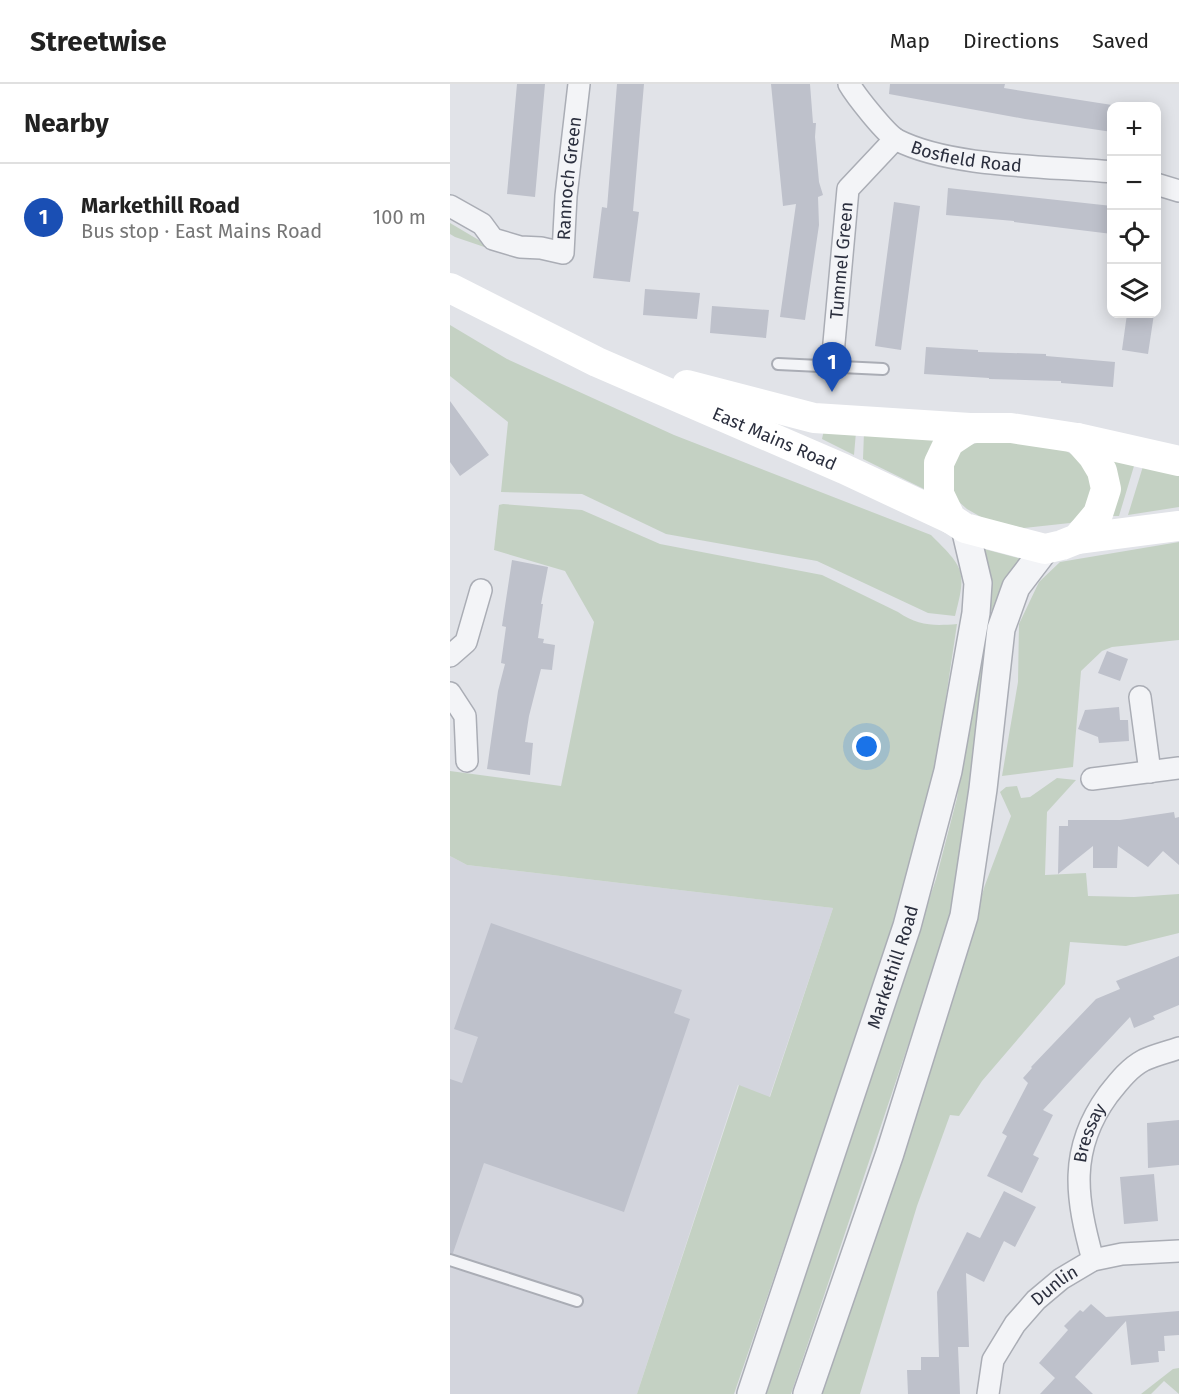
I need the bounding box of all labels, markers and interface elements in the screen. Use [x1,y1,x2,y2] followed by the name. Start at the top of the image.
[30,25,167,58] text: Streetwise
[890,28,930,54] text: Map
[963,28,1059,54] text: Directions
[1092,28,1149,54] text: Saved
[1107,102,1161,318] map controls
[1107,102,1161,156] button: +
[24,108,109,139] text: Nearby
[553,115,586,241] street label: Rannoch Green
[908,136,1023,177] street label: Bosfield Road
[1107,156,1161,210] button: −
[81,192,240,219] text: Markethill Road
[825,201,858,320] street label: Tummel Green
[39,205,48,229] text: 1
[373,205,426,229] text: 100 m
[1107,210,1161,264] button: locate
[81,219,322,243] text: Bus stop · East Mains Road
[1107,264,1161,318] button: layers
[812,342,851,392] pin: 1
[709,402,840,475] street label: East Mains Road
[852,732,881,761] your location
[863,903,923,1032] street label: Markethill Road
[1069,1099,1111,1164] street label: Bressay
[1026,1261,1082,1310] street label: Dunlin

